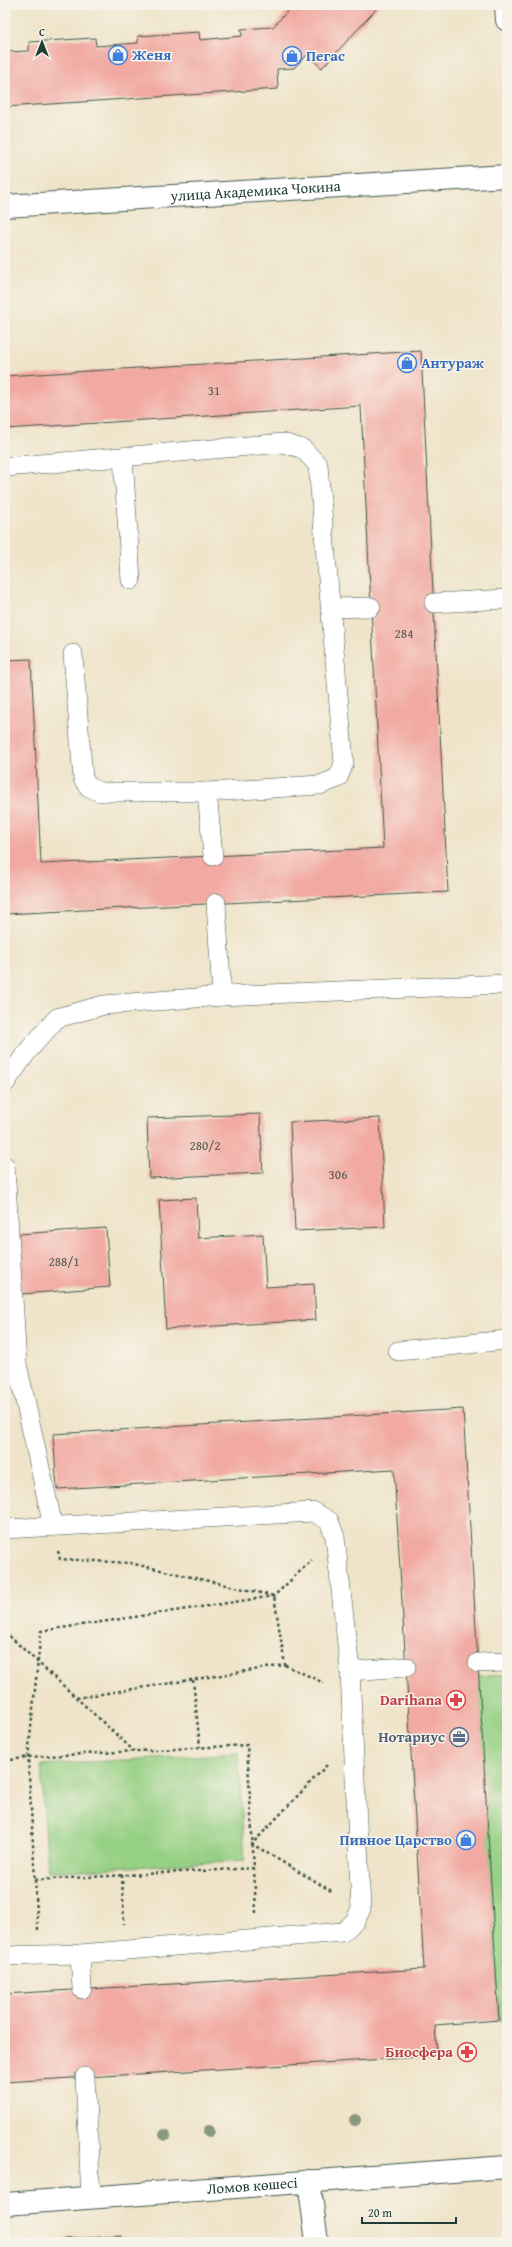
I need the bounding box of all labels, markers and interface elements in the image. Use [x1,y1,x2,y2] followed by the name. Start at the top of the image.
[22,22,62,62] north arrow
[39,24,45,40] text: С
[107,44,129,66] shop icon: Женя
[131,44,171,65] place label: Женя
[281,45,303,67] shop icon: Пегас
[306,45,345,66] place label: Пегас
[169,175,342,206] street label: улица Академика Чокина
[396,352,418,374] shop icon: Антураж
[421,352,484,373] place label: Антураж
[208,381,220,400] house number: 31
[395,624,413,643] house number: 284
[189,1136,221,1155] house number: 280/2
[329,1165,347,1184] house number: 306
[48,1252,80,1271] house number: 288/1
[380,1689,442,1710] place label: Darihana
[445,1689,467,1711] pharmacy icon: Darihana
[378,1726,445,1747] place label: Нотариус
[448,1726,470,1748] office icon: Нотариус
[339,1829,452,1850] place label: Пивное Царство
[455,1829,477,1851] shop icon: Пивное Царство
[385,2041,453,2062] place label: Биосфера
[456,2041,478,2063] pharmacy icon: Биосфера
[206,2171,298,2199] street label: Ломов көшесі
[362,2199,456,2225] scale bar
[368,2204,392,2221] text: 20 m

